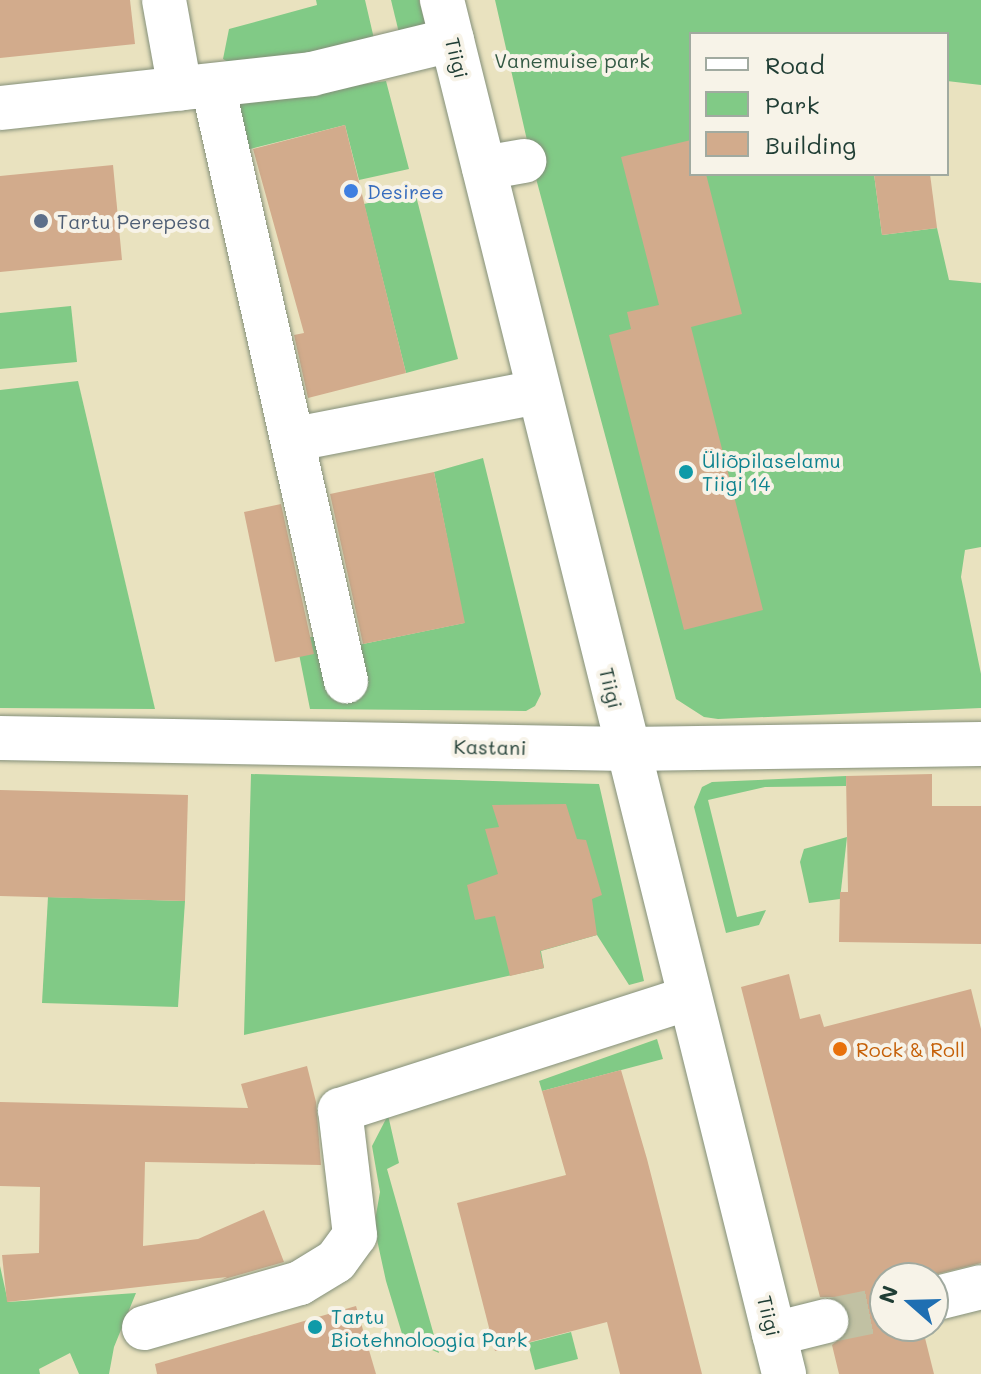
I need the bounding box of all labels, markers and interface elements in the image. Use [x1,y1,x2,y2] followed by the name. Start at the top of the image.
[689,32,949,176] legend
[440,35,474,81] street label: Tiigi
[494,48,650,72] park label: Vanemuise park
[765,49,825,80] text: Road
[765,89,819,120] text: Park
[765,129,856,160] text: Building
[367,179,444,203] place label: Desiree
[342,182,360,200] marker: Desiree
[57,209,211,233] place label: Tartu Perepesa
[32,212,50,230] marker: Tartu Perepesa
[702,448,841,495] place label: Üliõpilaselamu Tiigi 14
[677,463,695,481] marker: Üliõpilaselamu Tiigi 14
[594,665,628,711] street label: Tiigi
[453,734,527,760] street label: Kastani
[856,1037,965,1061] place label: Rock & Roll
[831,1040,849,1058] marker: Rock & Roll
[869,1262,949,1342] north arrow
[871,1282,904,1307] text: N
[752,1293,786,1339] street label: Tiigi
[331,1304,527,1351] place label: Tartu Biotehnoloogia Park
[306,1318,324,1336] marker: Tartu Biotehnoloogia Park

